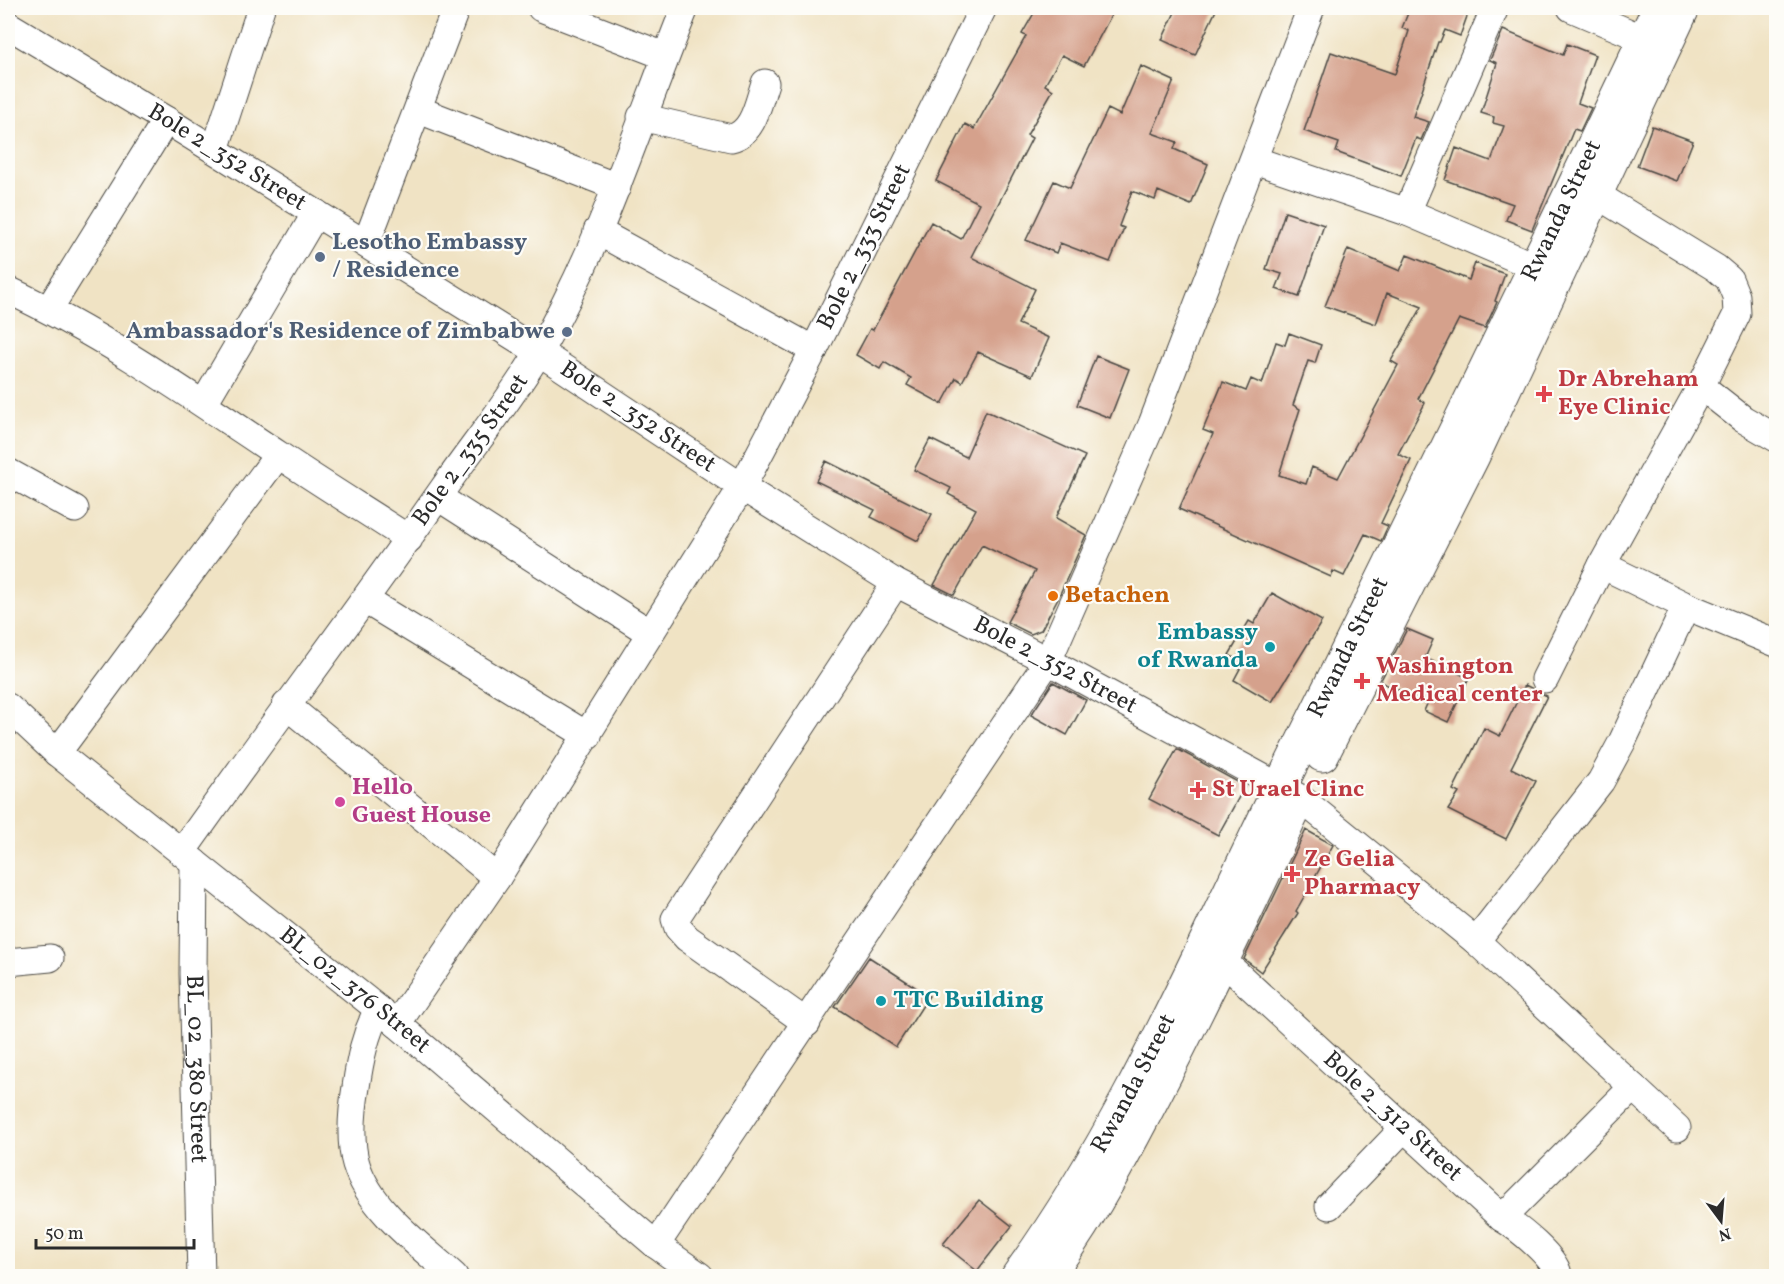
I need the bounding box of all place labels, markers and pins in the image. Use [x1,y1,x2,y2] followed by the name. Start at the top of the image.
[332,226,528,288] place label: Lesotho Embassy / Residence
[313,250,327,264] marker: Lesotho Embassy / Residence
[126,315,555,349] place label: Ambassador's Residence of Zimbabwe
[560,325,574,339] marker: Ambassador's Residence of Zimbabwe
[1558,363,1699,425] place label: Dr Abreham Eye Clinic
[1535,385,1553,403] marker: Dr Abreham Eye Clinic
[1065,579,1170,613] place label: Betachen
[1046,589,1060,603] marker: Betachen
[1137,616,1259,678] place label: Embassy of Rwanda
[1263,640,1277,654] marker: Embassy of Rwanda
[1376,650,1543,712] place label: Washington Medical center
[1353,672,1371,690] marker: Washington Medical center
[352,771,491,833] place label: Hello Guest House
[1212,773,1364,807] place label: St Urael Clinc
[1189,781,1207,799] marker: St Urael Clinc
[333,795,347,809] marker: Hello Guest House
[1304,843,1421,905] place label: Ze Gelia Pharmacy
[1285,867,1299,881] marker: Ze Gelia Pharmacy
[893,984,1044,1018] place label: TTC Building
[874,994,888,1008] marker: TTC Building

